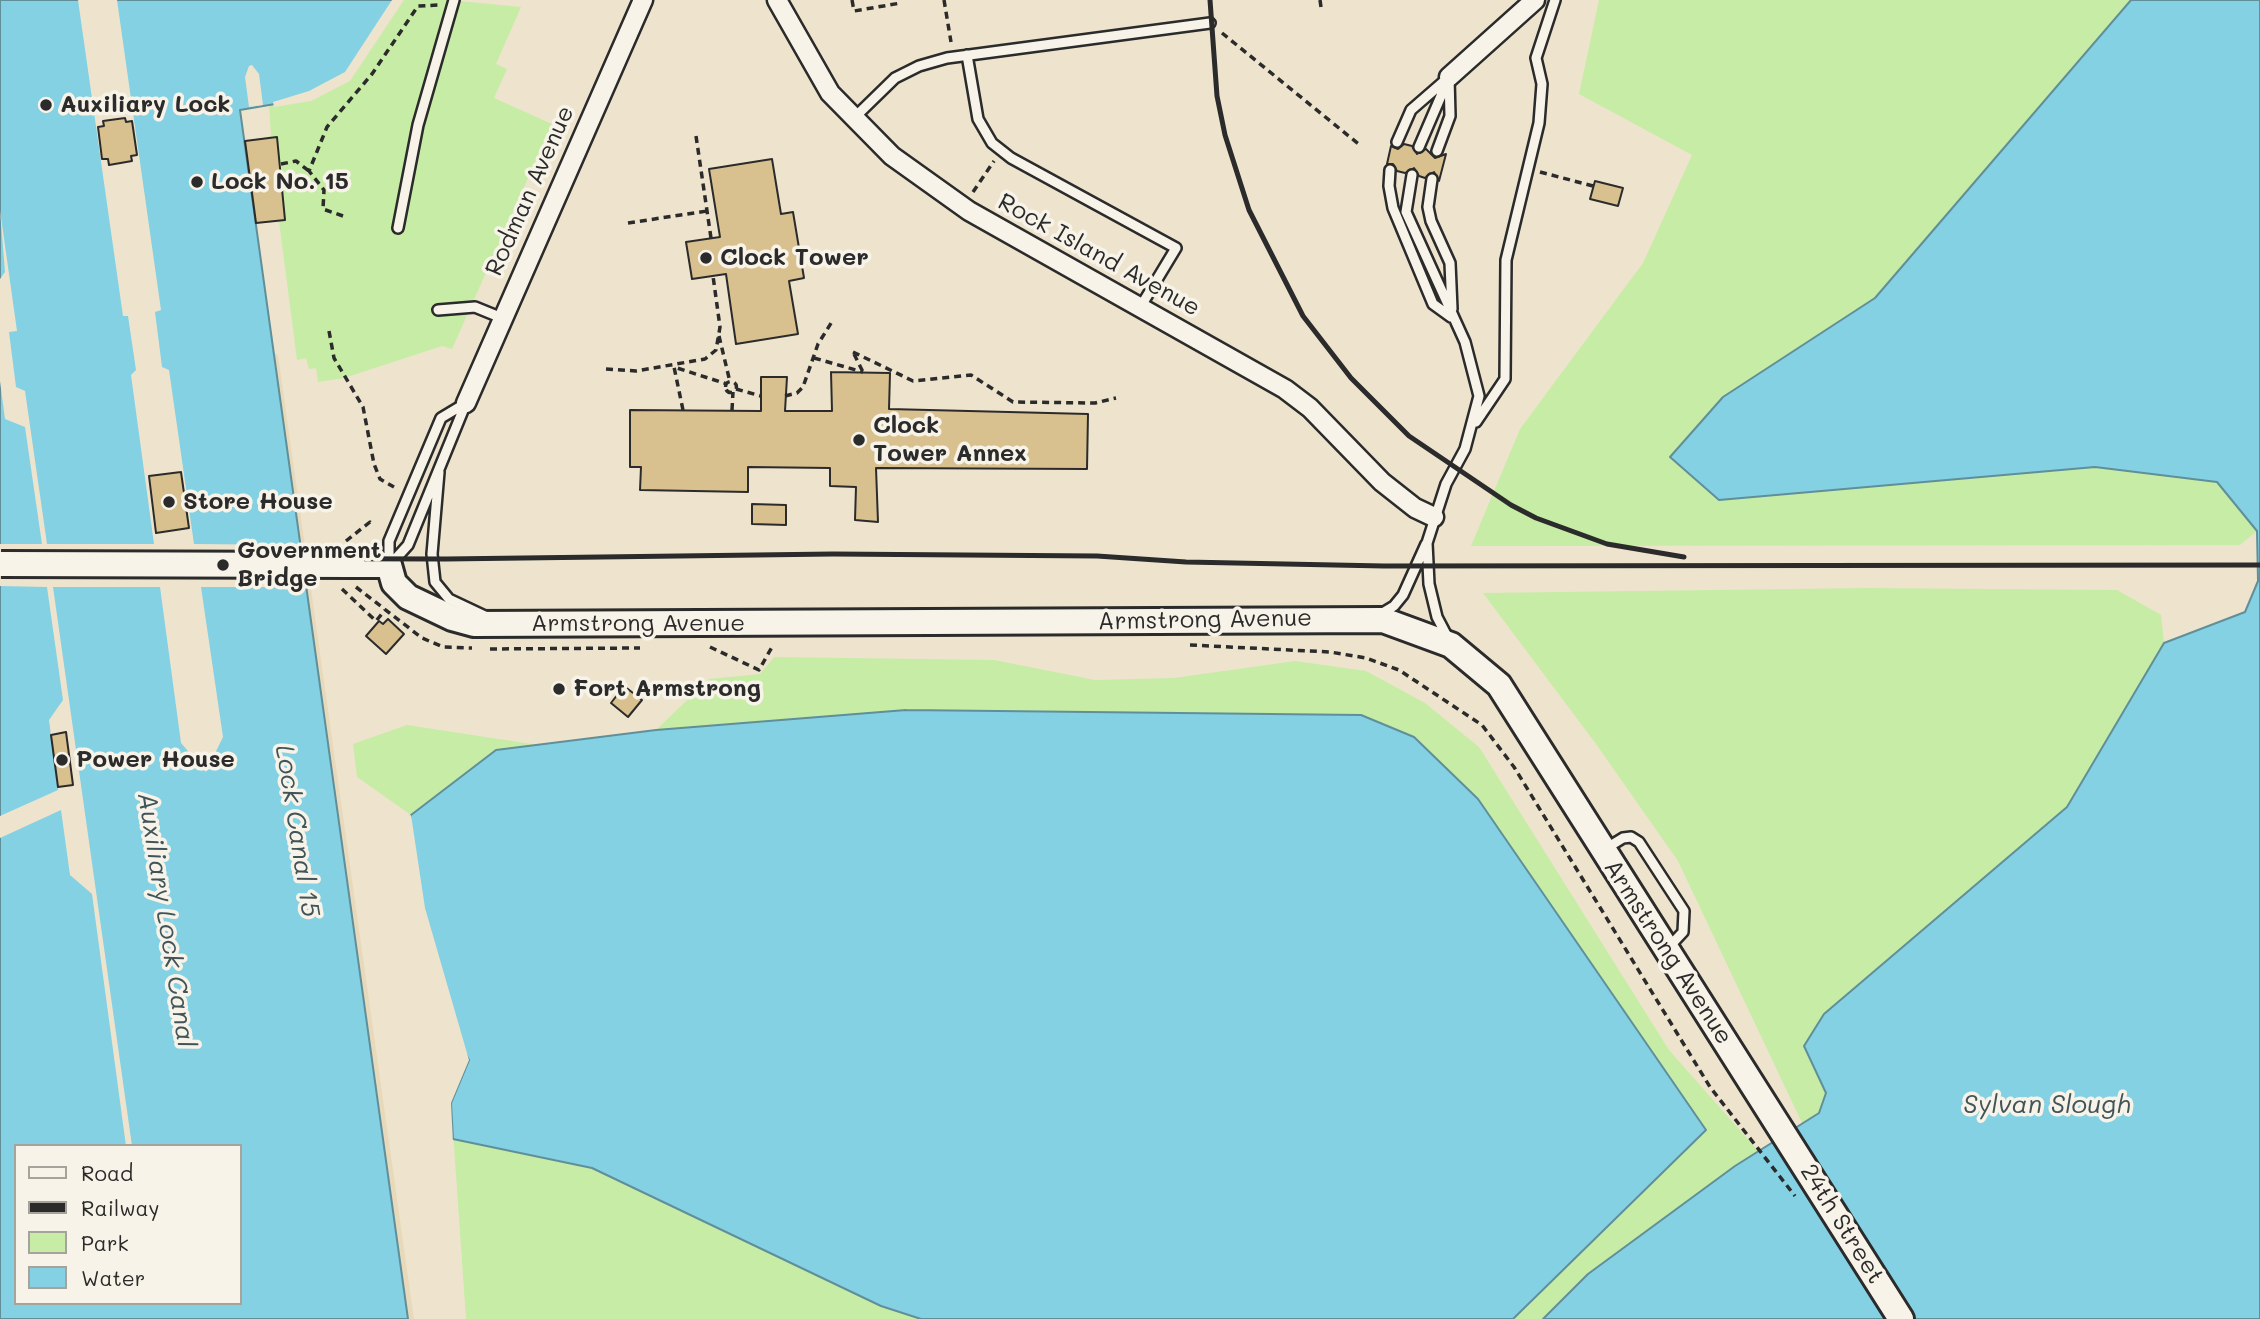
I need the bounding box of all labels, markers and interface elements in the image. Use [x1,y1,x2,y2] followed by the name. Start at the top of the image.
[60,91,230,119] place label: Auxiliary Lock
[38,97,54,113] marker: Auxiliary Lock
[480,102,580,280] street label: Rodman Avenue
[211,168,349,196] place label: Lock No. 15
[189,174,205,190] marker: Lock No. 15
[993,187,1205,323] street label: Rock Island Avenue
[720,244,869,272] place label: Clock Tower
[698,250,714,266] marker: Clock Tower
[873,412,1027,468] place label: Clock Tower Annex
[851,432,867,448] marker: Clock Tower Annex
[183,488,333,516] place label: Store House
[161,494,177,510] marker: Store House
[237,537,381,593] place label: Government Bridge
[215,557,231,573] marker: Government Bridge
[1098,604,1312,636] street label: Armstrong Avenue
[531,610,745,638] street label: Armstrong Avenue
[573,675,761,703] place label: Fort Armstrong
[551,681,567,697] marker: Fort Armstrong
[268,743,326,919] water label: Lock Canal 15
[76,746,235,774] place label: Power House
[54,752,70,768] marker: Power House
[130,790,202,1050] water label: Auxiliary Lock Canal
[1598,854,1738,1050] street label: Armstrong Avenue
[1963,1089,2131,1121] water label: Sylvan Slough
[14,1144,242,1305] legend
[81,1159,133,1186] text: Road
[1794,1159,1890,1289] street label: 24th Street
[81,1194,160,1221] text: Railway
[81,1229,129,1256] text: Park
[81,1264,145,1291] text: Water

